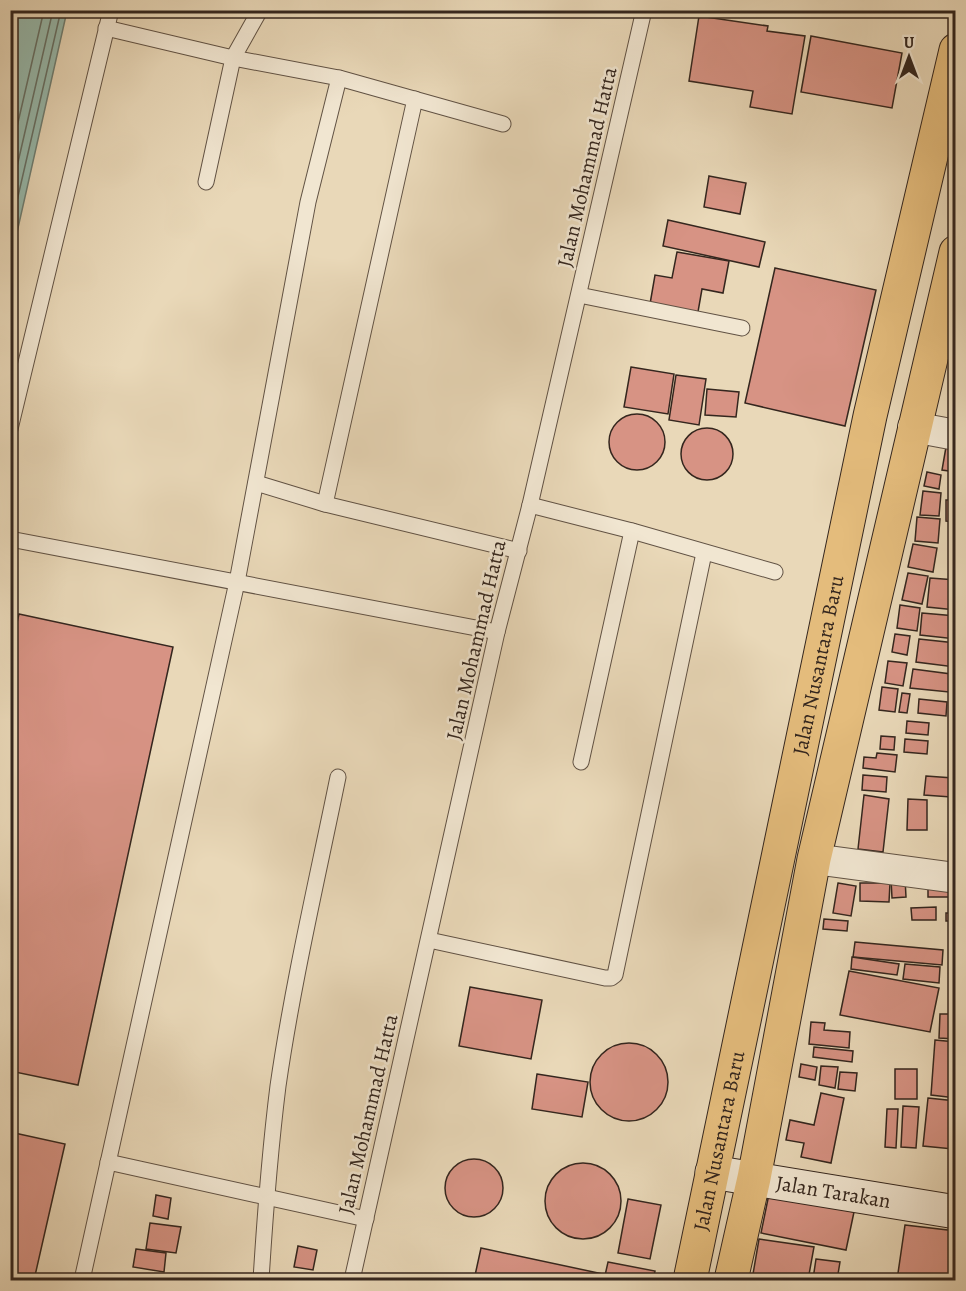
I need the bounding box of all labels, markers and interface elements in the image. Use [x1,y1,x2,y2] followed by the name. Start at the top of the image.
[879,27,939,87] north arrow
[904,32,915,54] text: U
[550,64,624,270] street label: Jalan Mohammad Hatta
[439,537,513,743] street label: Jalan Mohammad Hatta
[786,572,851,758] street label: Jalan Nusantara Baru
[331,1011,405,1217] street label: Jalan Mohammad Hatta
[687,1048,751,1234] street label: Jalan Nusantara Baru
[774,1169,893,1215] street label: Jalan Tarakan

